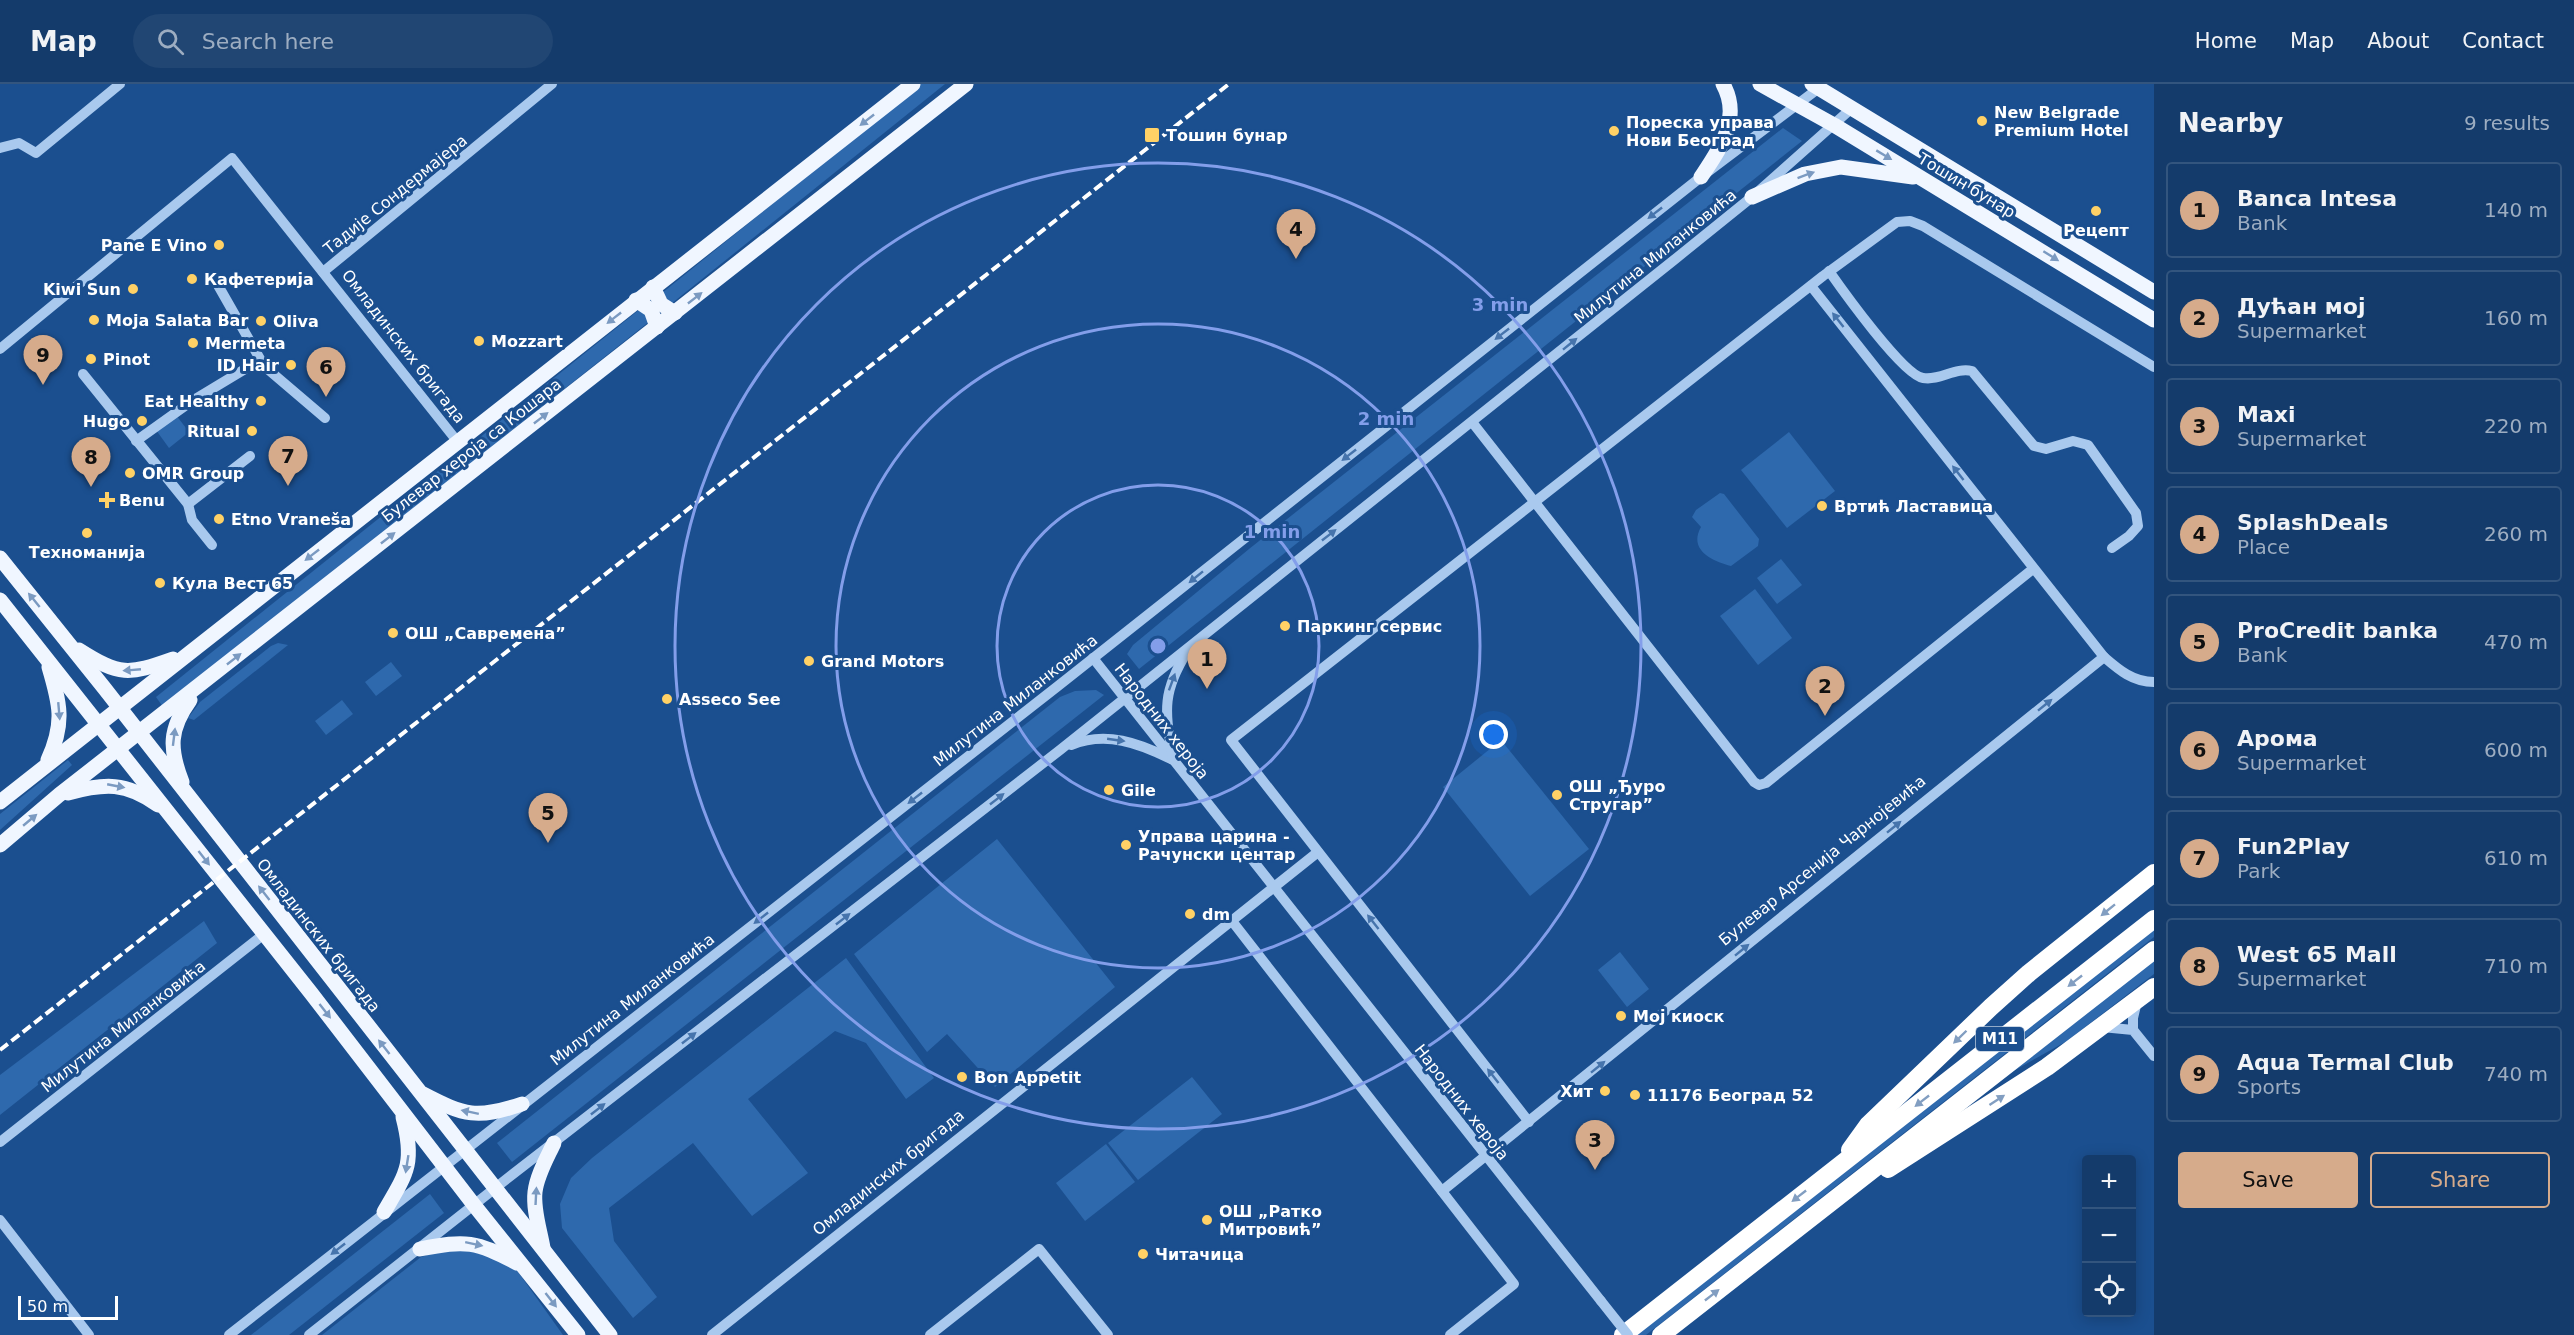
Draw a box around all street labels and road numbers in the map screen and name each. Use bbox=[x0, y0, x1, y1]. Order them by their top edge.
street label: Тадије Сондермајера bbox=[319, 131, 471, 259]
street label: Тошин бунар bbox=[1914, 148, 2019, 222]
street label: Милутина Миланковића bbox=[1570, 185, 1740, 328]
street label: Омладинских бригада bbox=[338, 266, 469, 427]
street label: Булевар хероја са Кошара bbox=[378, 374, 565, 526]
street label: Милутина Миланковића bbox=[929, 630, 1101, 770]
street label: Народних хероја bbox=[1110, 660, 1213, 783]
street label: Булевар Арсенија Чарнојевића bbox=[1715, 771, 1930, 950]
street label: Омладинских бригада bbox=[253, 855, 384, 1016]
street label: Милутина Миланковића bbox=[546, 929, 718, 1069]
street label: Милутина Миланковића bbox=[37, 956, 209, 1096]
road number: M11 bbox=[1976, 1027, 2024, 1051]
street label: Народних хероја bbox=[1410, 1041, 1513, 1164]
street label: Омладинских бригада bbox=[809, 1105, 968, 1239]

